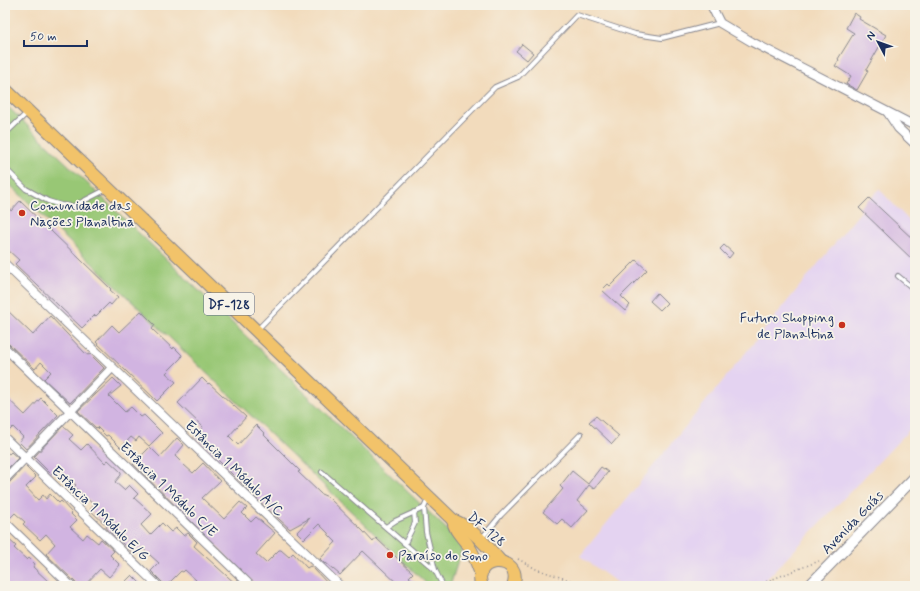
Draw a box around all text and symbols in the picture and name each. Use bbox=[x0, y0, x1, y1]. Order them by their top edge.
scale bar bbox=[24, 22, 87, 48]
north arrow bbox=[858, 22, 898, 62]
text: 50 m bbox=[30, 29, 57, 45]
text: N bbox=[864, 29, 879, 43]
place label: Comunidade das Nações Planaltina bbox=[30, 197, 134, 231]
marker: Comunidade das Nações Planaltina bbox=[17, 208, 27, 218]
road number: DF-128 bbox=[204, 293, 254, 315]
place label: Futuro Shopping de Planaltina bbox=[740, 309, 834, 343]
marker: Futuro Shopping de Planaltina bbox=[837, 320, 847, 330]
street label: Estância 1 Módulo A/C bbox=[181, 417, 288, 521]
street label: Estância 1 Módulo C/E bbox=[116, 438, 221, 541]
street label: Estância 1 Módulo E/G bbox=[48, 462, 153, 565]
street label: Avenida Goiás bbox=[818, 487, 888, 558]
street label: DF-128 bbox=[463, 508, 509, 551]
place label: Paraíso do Sono bbox=[398, 547, 488, 565]
marker: Paraíso do Sono bbox=[385, 550, 395, 560]

